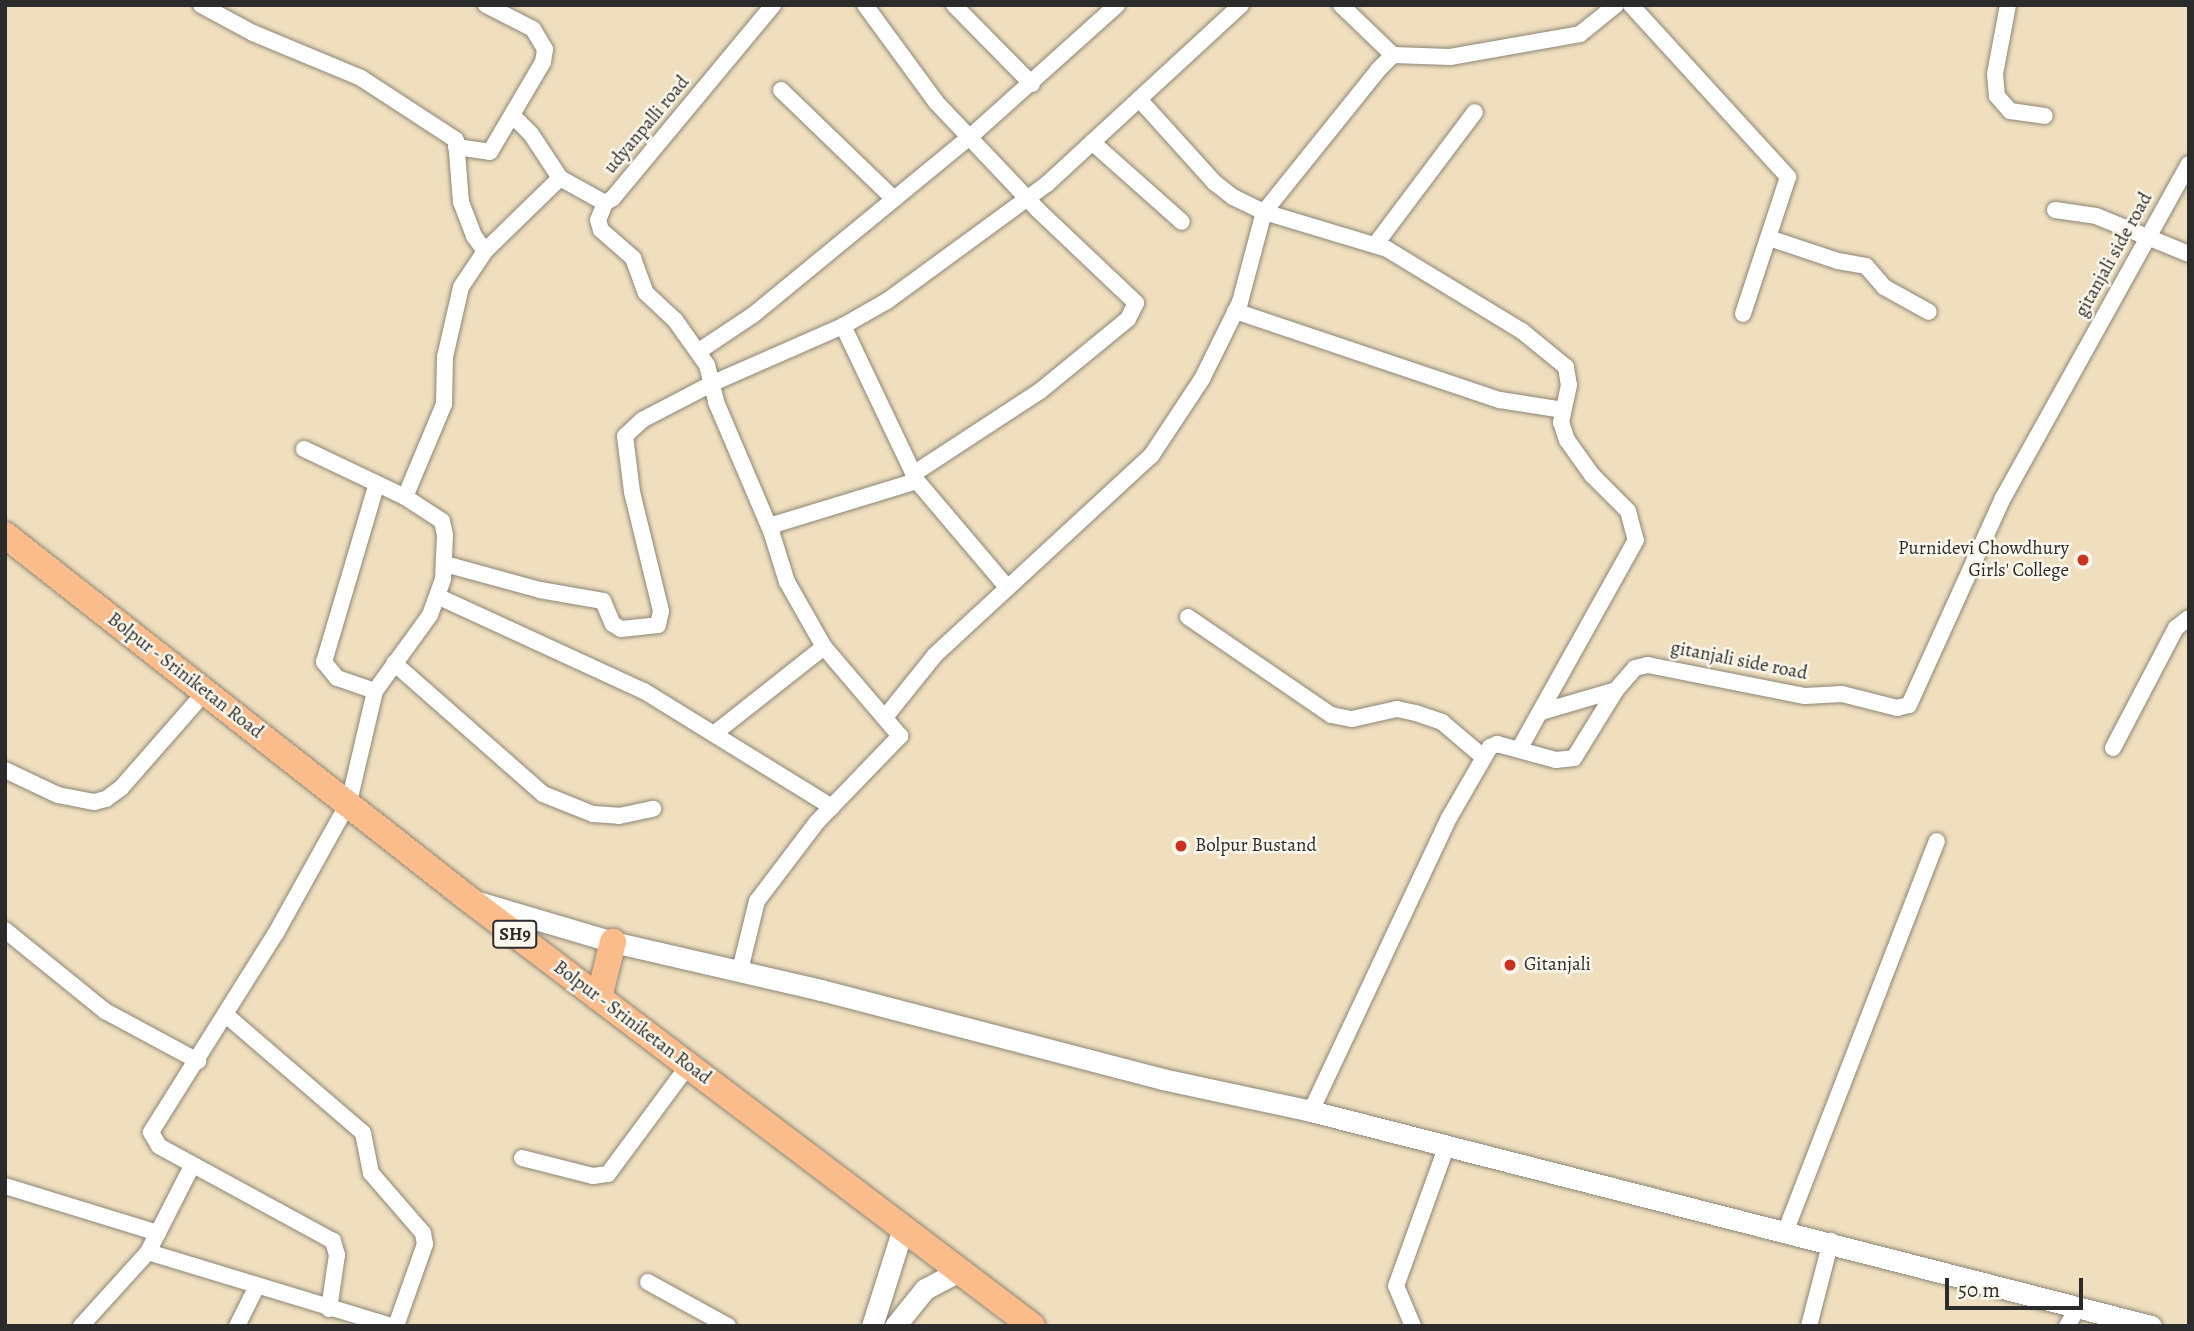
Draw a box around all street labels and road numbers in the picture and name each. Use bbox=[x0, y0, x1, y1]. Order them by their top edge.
street label: udyanpalli road bbox=[599, 71, 695, 179]
street label: gitanjali side road bbox=[2070, 189, 2158, 321]
street label: Bolpur - Sriniketan Road bbox=[102, 608, 268, 744]
street label: gitanjali side road bbox=[1669, 637, 1809, 685]
road number: SH9 bbox=[492, 919, 538, 948]
street label: Bolpur - Sriniketan Road bbox=[548, 956, 716, 1090]

